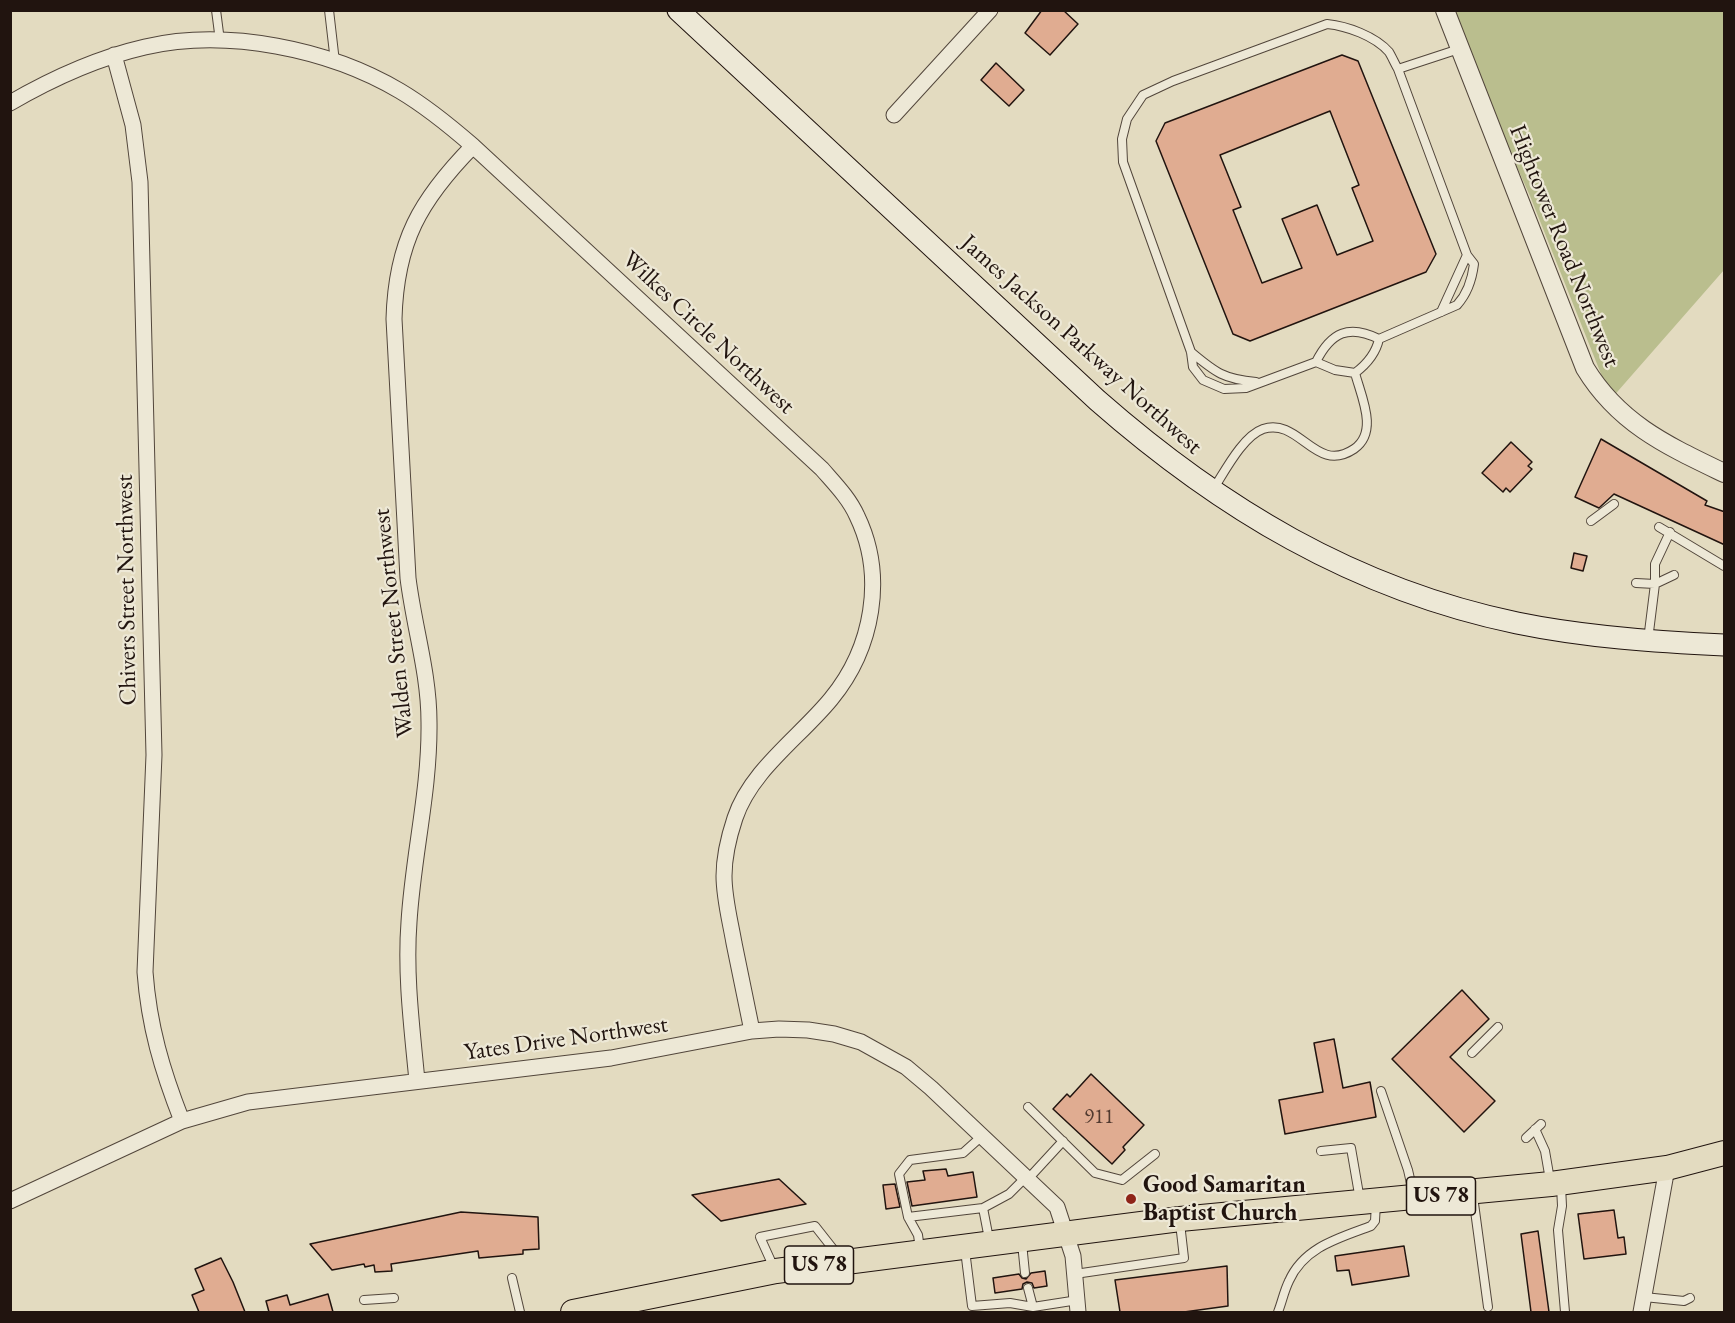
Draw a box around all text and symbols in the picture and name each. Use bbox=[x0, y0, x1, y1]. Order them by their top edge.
street label: Hightower Road Northwest bbox=[1502, 121, 1626, 371]
street label: James Jackson Parkway Northwest bbox=[955, 229, 1207, 461]
street label: Wilkes Circle Northwest bbox=[616, 246, 800, 420]
street label: Chivers Street Northwest bbox=[111, 474, 143, 706]
street label: Walden Street Northwest bbox=[368, 507, 420, 739]
street label: Yates Drive Northwest bbox=[462, 1010, 670, 1068]
house number: 911 bbox=[1084, 1104, 1114, 1130]
place label: Good Samaritan Baptist Church bbox=[1143, 1171, 1306, 1227]
road number: US 78 bbox=[1406, 1177, 1476, 1215]
marker: Good Samaritan Baptist Church bbox=[1124, 1192, 1138, 1206]
road number: US 78 bbox=[784, 1246, 854, 1284]

